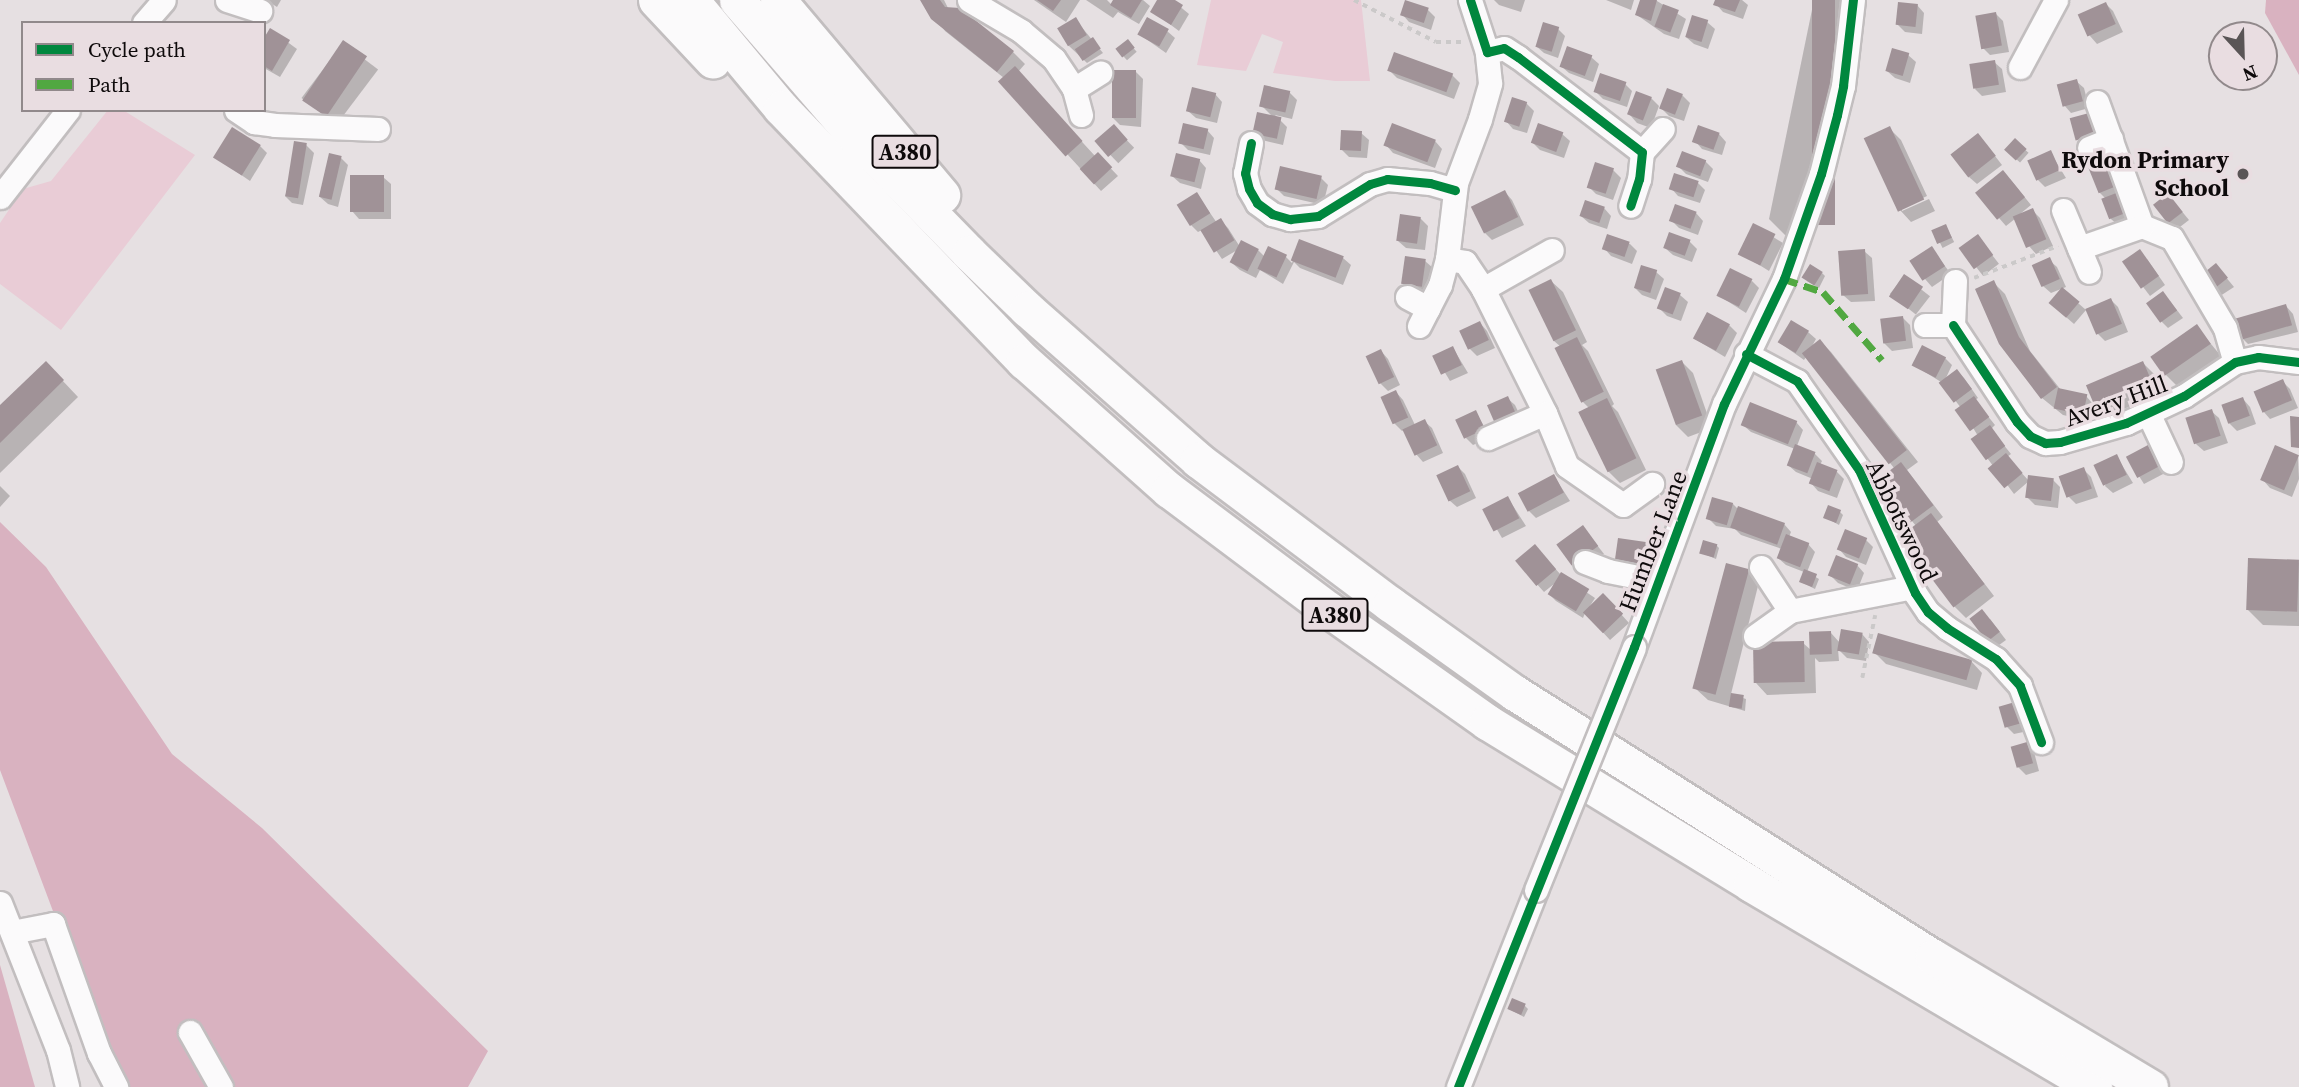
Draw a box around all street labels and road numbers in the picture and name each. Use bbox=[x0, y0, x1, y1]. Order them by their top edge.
road number: A380 bbox=[870, 132, 940, 172]
street label: Avery Hill bbox=[2061, 369, 2171, 433]
street label: Abbotswood bbox=[1860, 455, 1944, 587]
street label: Humber Lane bbox=[1613, 466, 1693, 616]
road number: A380 bbox=[1300, 596, 1370, 635]

